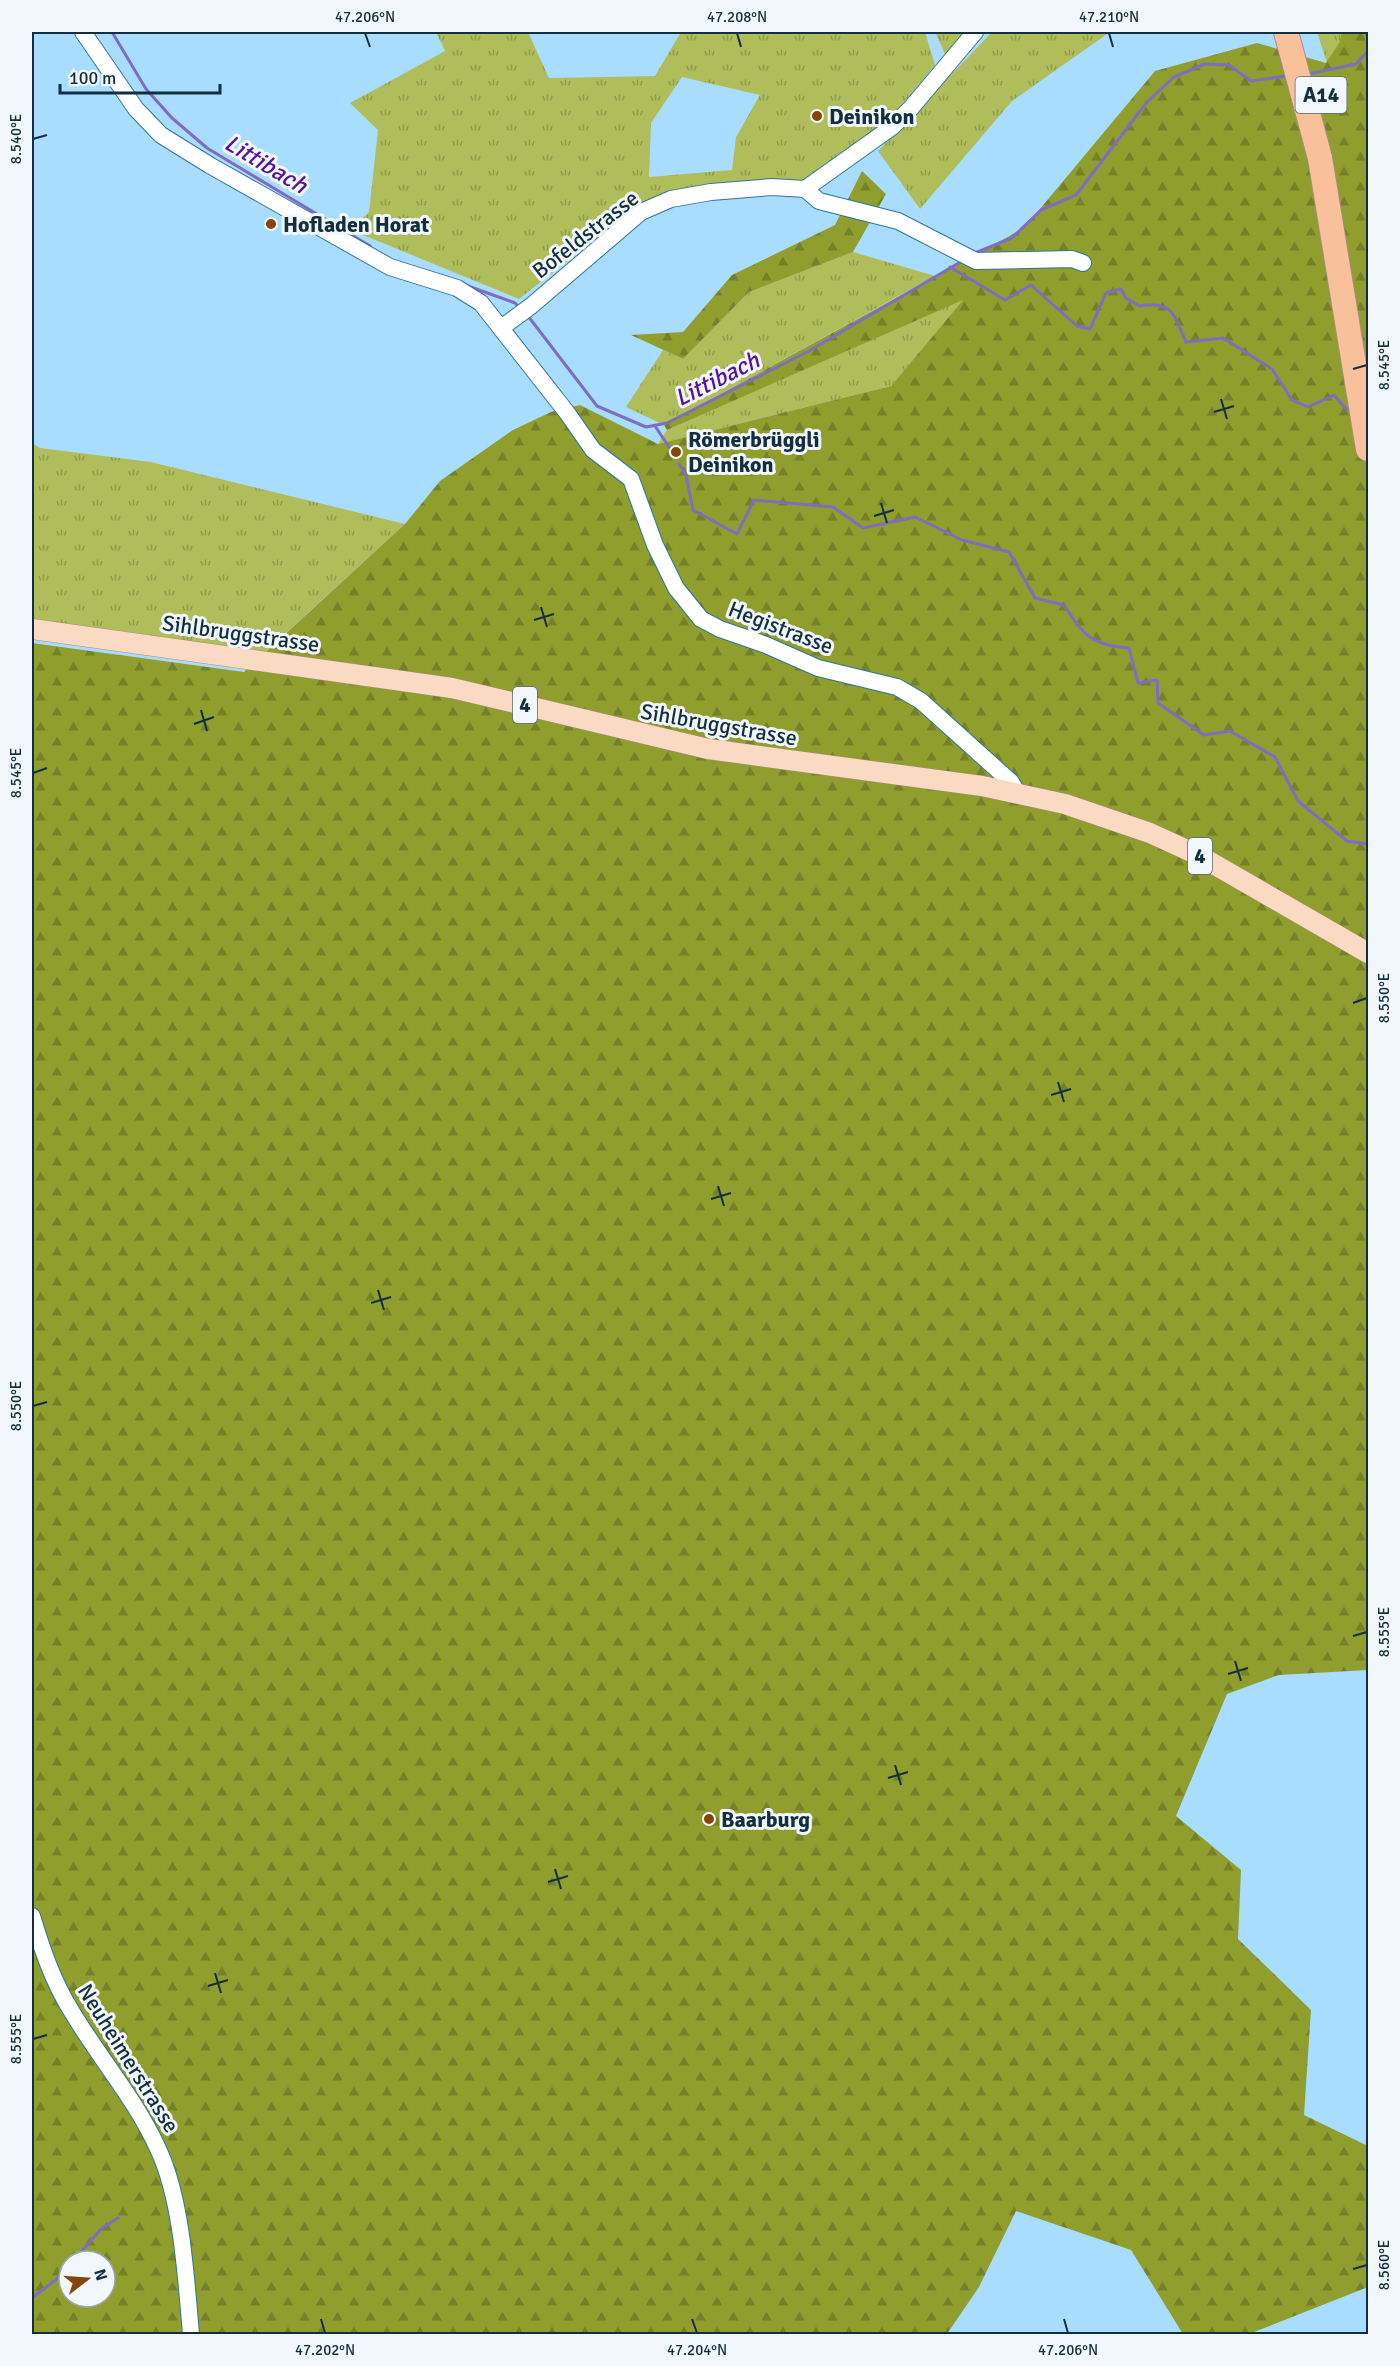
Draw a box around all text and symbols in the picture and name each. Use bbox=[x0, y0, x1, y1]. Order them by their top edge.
text: 47.206°N bbox=[335, 8, 395, 26]
text: 47.208°N bbox=[707, 8, 767, 26]
text: 47.210°N bbox=[1079, 8, 1139, 26]
scale bar bbox=[60, 57, 220, 95]
text: 100 m bbox=[69, 67, 116, 89]
road number: A14 bbox=[1296, 77, 1346, 113]
place label: Deinikon bbox=[829, 103, 914, 130]
marker: Deinikon bbox=[810, 109, 824, 123]
text: 8.540°E bbox=[7, 114, 25, 164]
water label: Littibach bbox=[219, 128, 314, 201]
street label: Bofeldstrasse bbox=[527, 185, 644, 284]
place label: Hofladen Horat bbox=[283, 211, 429, 238]
marker: Hofladen Horat bbox=[264, 217, 278, 231]
text: 8.545°E bbox=[1375, 340, 1393, 390]
water label: Littibach bbox=[670, 345, 765, 413]
place label: Römerbrüggli Deinikon bbox=[688, 426, 819, 478]
marker: Römerbrüggli Deinikon bbox=[669, 445, 683, 459]
street label: Hegistrasse bbox=[725, 595, 837, 660]
street label: Sihlbruggstrasse bbox=[161, 609, 321, 658]
road number: 4 bbox=[513, 687, 537, 723]
street label: Sihlbruggstrasse bbox=[639, 697, 799, 752]
text: 8.545°E bbox=[7, 748, 25, 798]
road number: 4 bbox=[1188, 838, 1212, 874]
text: 8.550°E bbox=[1375, 973, 1393, 1023]
text: 8.550°E bbox=[7, 1381, 25, 1431]
text: 8.555°E bbox=[1375, 1607, 1393, 1657]
place label: Baarburg bbox=[721, 1806, 810, 1833]
marker: Baarburg bbox=[702, 1812, 716, 1826]
street label: Neuheimerstrasse bbox=[72, 1979, 185, 2138]
text: 8.555°E bbox=[7, 2014, 25, 2064]
text: 8.560°E bbox=[1375, 2240, 1393, 2290]
north arrow bbox=[57, 2249, 117, 2309]
text: N bbox=[89, 2267, 112, 2283]
text: 47.202°N bbox=[295, 2341, 355, 2359]
text: 47.204°N bbox=[667, 2341, 727, 2359]
text: 47.206°N bbox=[1038, 2341, 1098, 2359]

